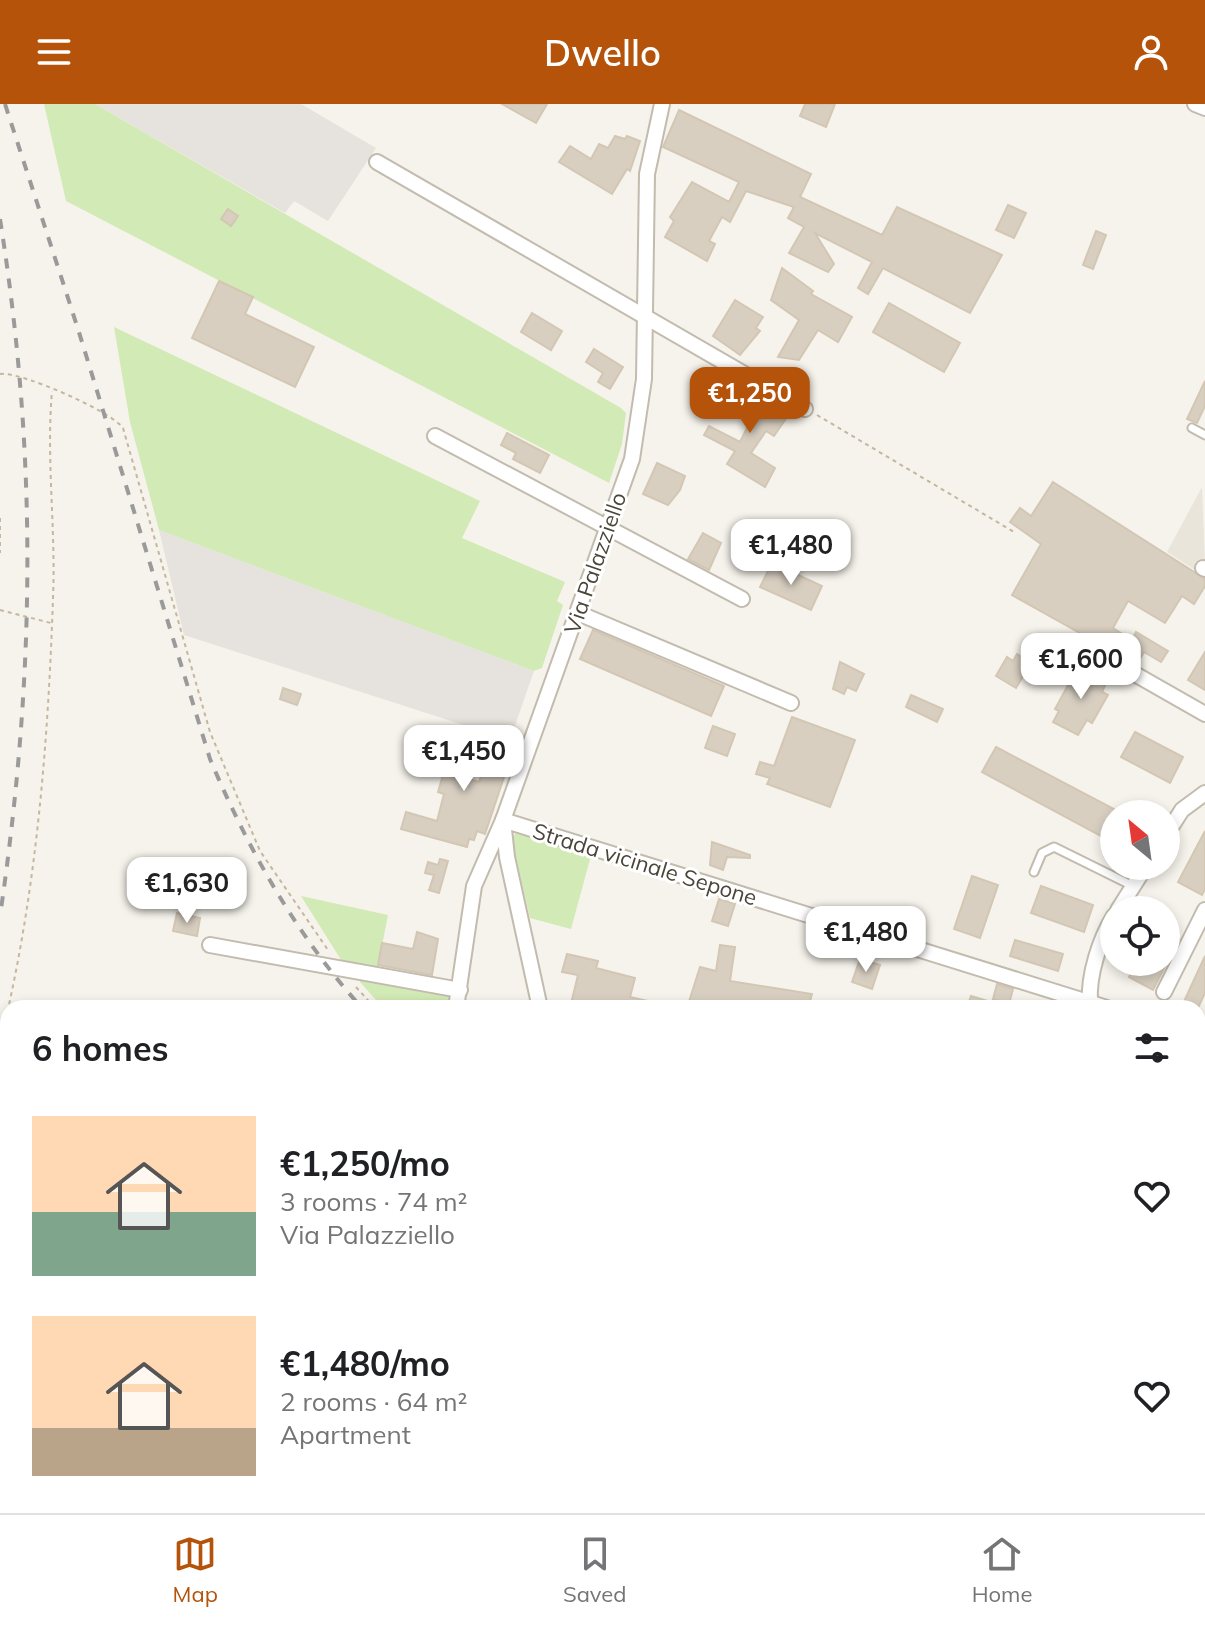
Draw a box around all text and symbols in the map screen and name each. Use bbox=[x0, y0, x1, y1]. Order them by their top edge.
icon: menu bbox=[32, 30, 76, 74]
text: Dwello bbox=[544, 30, 661, 75]
icon: person bbox=[1129, 30, 1173, 74]
pin: €1,250 bbox=[685, 367, 815, 435]
text: €1,250 bbox=[708, 376, 792, 409]
street label: Via Palazziello bbox=[558, 488, 632, 638]
pin: €1,480 bbox=[726, 519, 856, 587]
text: €1,480 bbox=[749, 528, 833, 561]
pin: €1,600 bbox=[1016, 633, 1146, 701]
text: €1,600 bbox=[1039, 642, 1123, 675]
pin: €1,450 bbox=[399, 725, 529, 793]
text: €1,450 bbox=[422, 734, 506, 767]
north arrow bbox=[1100, 800, 1180, 880]
map controls bbox=[1100, 800, 1180, 976]
street label: Strada vicinale Sepone bbox=[530, 817, 760, 911]
pin: €1,630 bbox=[122, 857, 252, 925]
text: €1,630 bbox=[145, 866, 229, 899]
button: locate bbox=[1100, 896, 1180, 976]
pin: €1,480 bbox=[801, 906, 931, 974]
text: €1,480 bbox=[824, 915, 908, 948]
icon: filters bbox=[1130, 1026, 1174, 1070]
text: 6 homes bbox=[32, 1027, 169, 1070]
text: €1,250/mo bbox=[280, 1142, 450, 1185]
icon: home bbox=[96, 1148, 192, 1244]
icon: heart bbox=[1130, 1174, 1174, 1218]
text: 3 rooms · 74 m² bbox=[280, 1185, 467, 1218]
text: Via Palazziello bbox=[280, 1218, 455, 1251]
text: €1,480/mo bbox=[280, 1342, 450, 1385]
icon: home bbox=[96, 1348, 192, 1444]
icon: heart bbox=[1130, 1374, 1174, 1418]
text: 2 rooms · 64 m² bbox=[280, 1385, 467, 1418]
text: Apartment bbox=[280, 1418, 411, 1451]
tab: Map bbox=[173, 1532, 218, 1608]
tab: Saved bbox=[563, 1532, 627, 1608]
tab: Home bbox=[972, 1532, 1032, 1608]

